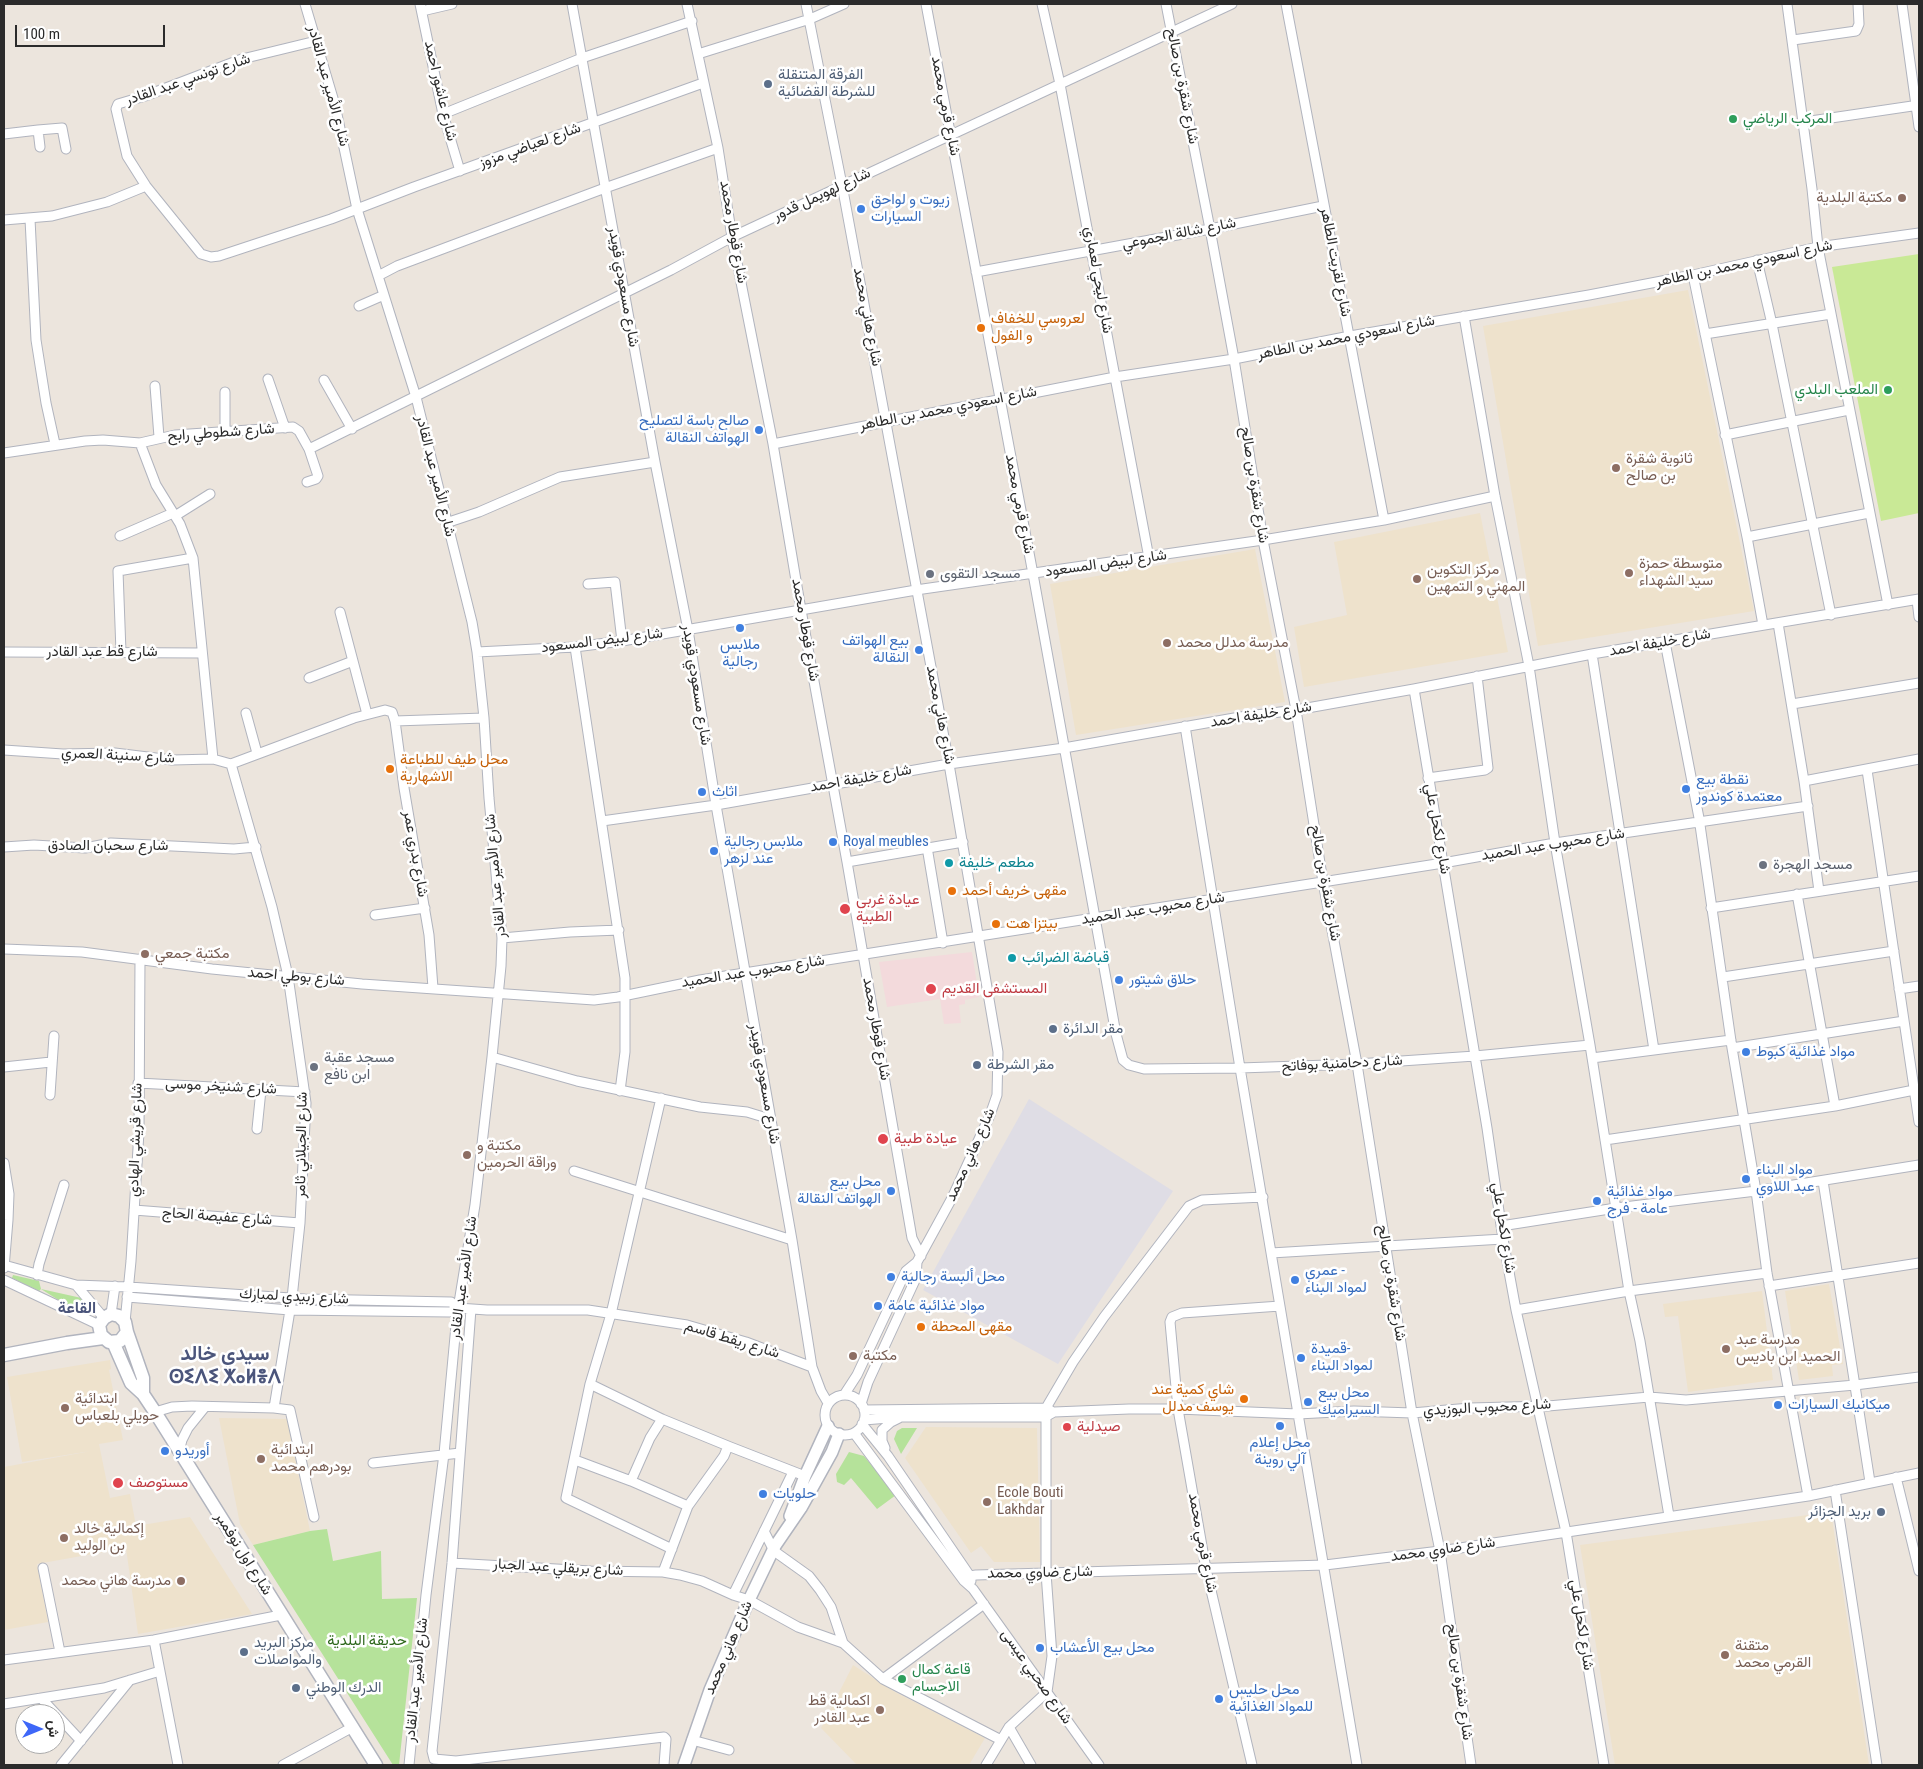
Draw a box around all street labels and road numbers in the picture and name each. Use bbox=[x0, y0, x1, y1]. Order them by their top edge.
street label: شارع الأمير عبد القادر bbox=[303, 23, 353, 149]
street label: شارع شقرة بن صالح bbox=[1162, 26, 1202, 146]
street label: شارع عاشور احمد bbox=[420, 39, 460, 143]
street label: شارع تونسي عبد القادر bbox=[123, 50, 253, 110]
street label: شارع قرمي محمد bbox=[926, 55, 964, 157]
street label: شارع لعياضي مزوز bbox=[477, 119, 583, 173]
street label: شارع لهويمل قدور bbox=[770, 165, 874, 225]
street label: شارع قوطار محمد bbox=[715, 179, 751, 285]
street label: شارع لقريت الطاهر bbox=[1316, 206, 1354, 318]
street label: شارع شالة الجموعي bbox=[1120, 214, 1238, 254]
street label: شارع مسعودي قويدر bbox=[604, 225, 642, 349]
street label: شارع ليحي لعماري bbox=[1080, 225, 1116, 335]
street label: شارع اسعودي محمد بن الطاهر bbox=[1654, 236, 1834, 292]
street label: شارع هاني محمد bbox=[849, 266, 885, 368]
street label: شارع اسعودي محمد بن الطاهر bbox=[1256, 312, 1436, 364]
street label: شارع اسعودي محمد بن الطاهر bbox=[858, 383, 1038, 435]
street label: شارع الأمير عبد القادر bbox=[411, 413, 459, 539]
street label: شارع شطوطي رابح bbox=[167, 420, 275, 446]
street label: شارع شقرة بن صالح bbox=[1236, 425, 1272, 545]
street label: شارع قرمي محمد bbox=[1000, 453, 1038, 555]
street label: شارع لبيض المسعود bbox=[1044, 547, 1168, 581]
street label: شارع قوطار محمد bbox=[787, 577, 823, 683]
street label: شارع مسعودي قويدر bbox=[678, 623, 714, 747]
street label: شارع لبيض المسعود bbox=[540, 625, 664, 657]
street label: شارع خليفة احمد bbox=[1608, 625, 1712, 661]
street label: شارع قط عبد القادر bbox=[46, 643, 158, 661]
street label: شارع هاني محمد bbox=[922, 664, 958, 766]
street label: شارع خليفة احمد bbox=[1209, 698, 1313, 732]
street label: شارع سنينة العمري bbox=[61, 744, 175, 768]
street label: شارع خليفة احمد bbox=[809, 761, 913, 797]
street label: شارع لكحل علي bbox=[1420, 782, 1454, 876]
street label: شارع بدري عمر bbox=[399, 809, 431, 899]
street label: شارع الأمير عبد القادر bbox=[482, 813, 510, 939]
street label: شارع شقرة بن صالح bbox=[1306, 823, 1344, 943]
street label: شارع محبوب عبد الحميد bbox=[1480, 825, 1626, 865]
street label: شارع سحبان الصادق bbox=[48, 837, 168, 855]
street label: شارع محبوب عبد الحميد bbox=[1080, 889, 1226, 929]
street label: شارع محبوب عبد الحميد bbox=[680, 952, 826, 992]
street label: شارع بوطي احمد bbox=[247, 964, 345, 990]
street label: شارع قوطار محمد bbox=[858, 976, 894, 1082]
street label: شارع مسعودي قويدر bbox=[745, 1022, 783, 1146]
street label: شارع دحامنية بوفاتح bbox=[1281, 1052, 1403, 1076]
street label: شارع شنيخر موسى bbox=[165, 1075, 277, 1099]
street label: شارع قريشي الهادي bbox=[125, 1083, 147, 1197]
street label: شارع الجيلاني ثامر bbox=[292, 1092, 312, 1198]
street label: شارع هاني محمد bbox=[942, 1106, 1000, 1204]
street label: شارع لكحل علي bbox=[1487, 1181, 1519, 1275]
street label: شارع عفيصة الحاج bbox=[161, 1204, 273, 1230]
street label: شارع الأمير عبد القادر bbox=[446, 1215, 482, 1341]
street label: شارع شقرة بن صالح bbox=[1373, 1223, 1409, 1343]
street label: شارع زبيدي لمبارك bbox=[239, 1285, 349, 1309]
street label: شارع ريقط قاسم bbox=[683, 1317, 781, 1363]
street label: شارع محبوب البوزيدي bbox=[1422, 1396, 1552, 1420]
street label: شارع قرمي محمد bbox=[1183, 1492, 1221, 1594]
street label: شارع اول نوفمبر bbox=[210, 1509, 276, 1599]
street label: شارع ضاوي محمد bbox=[1389, 1534, 1497, 1566]
street label: شارع بريقلي عبد الجبار bbox=[492, 1556, 624, 1580]
street label: شارع ضاوي محمد bbox=[987, 1563, 1093, 1583]
street label: شارع لكحل علي bbox=[1565, 1578, 1597, 1672]
street label: شارع هاني محمد bbox=[701, 1598, 757, 1698]
street label: شارع الأمير عبد القادر bbox=[402, 1617, 432, 1743]
street label: شارع شقرة بن صالح bbox=[1442, 1622, 1476, 1742]
street label: شارع صحبي عيسى bbox=[997, 1626, 1075, 1728]

